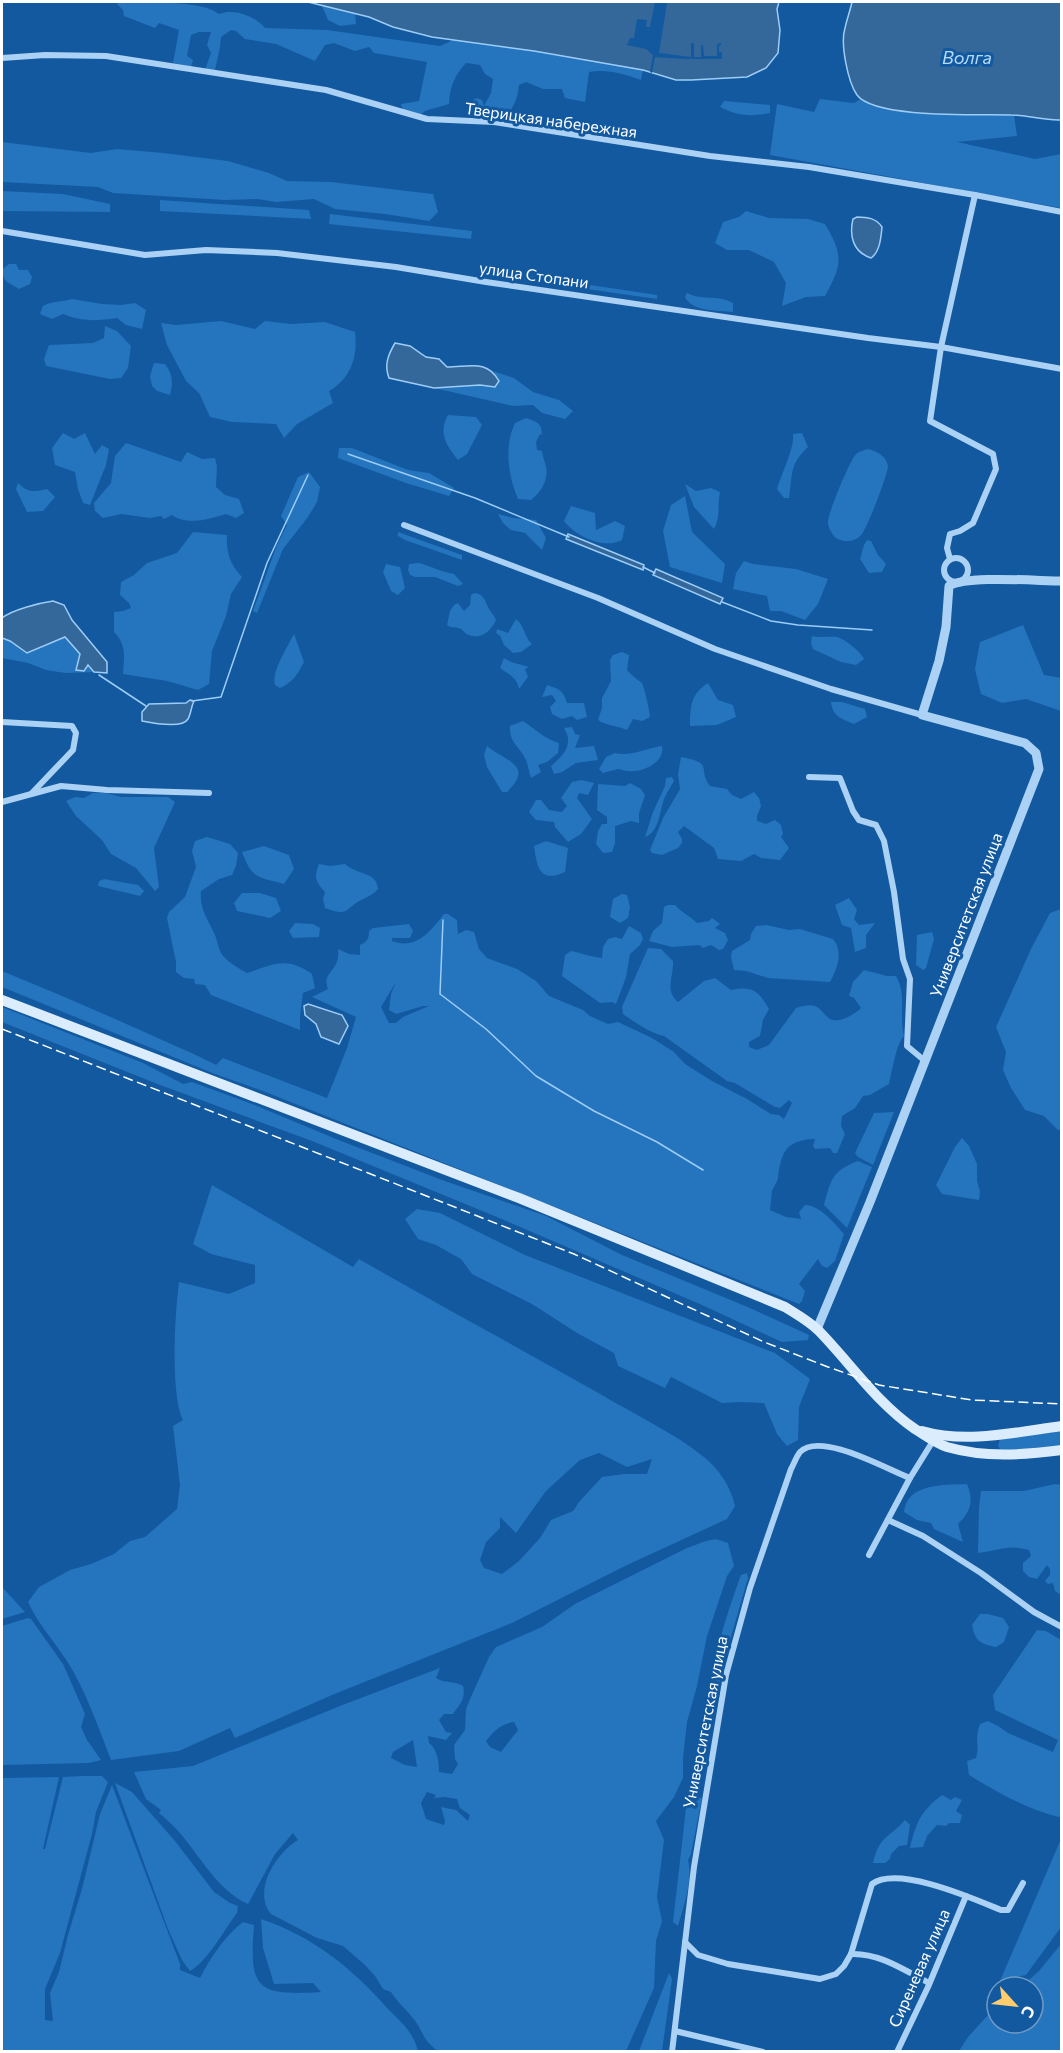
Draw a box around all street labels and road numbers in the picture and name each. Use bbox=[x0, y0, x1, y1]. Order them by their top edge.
street label: Тверицкая набережная bbox=[464, 98, 638, 141]
street label: улица Стопани bbox=[478, 257, 590, 292]
street label: Университетская улица bbox=[925, 830, 1006, 1000]
street label: Университетская улица bbox=[679, 1634, 731, 1809]
street label: Сиреневая улица bbox=[884, 1906, 953, 2030]

